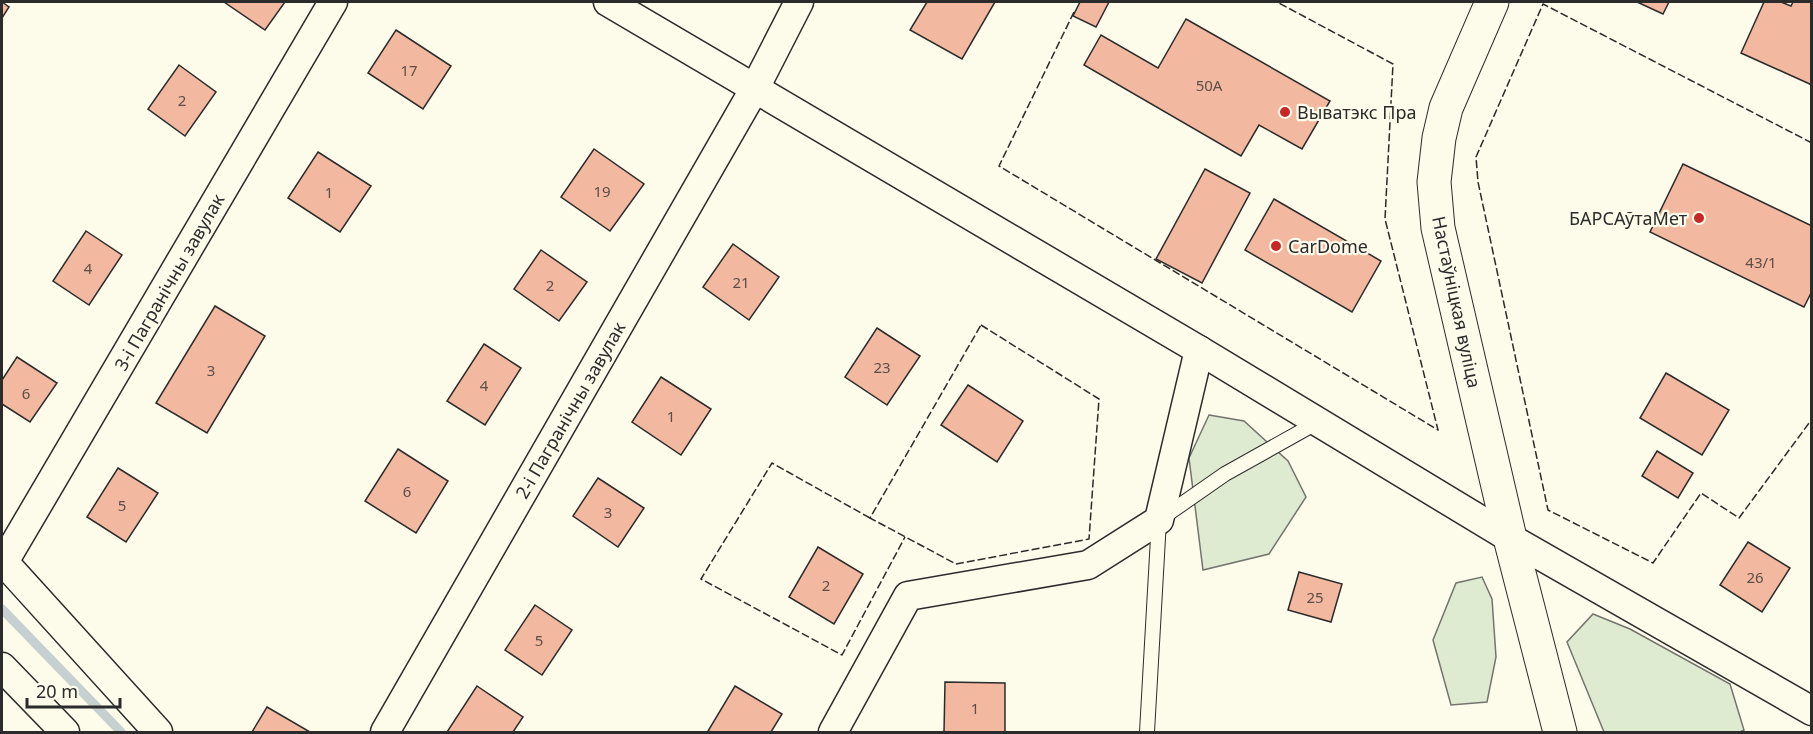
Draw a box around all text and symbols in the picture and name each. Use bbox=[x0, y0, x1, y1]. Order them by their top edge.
house number: 17 bbox=[400, 60, 418, 80]
house number: 50А bbox=[1196, 75, 1223, 95]
house number: 2 bbox=[178, 90, 186, 110]
place label: Выватэкс Пра bbox=[1297, 100, 1417, 124]
marker: Выватэкс Пра bbox=[1278, 105, 1292, 119]
house number: 19 bbox=[593, 181, 611, 201]
house number: 1 bbox=[325, 182, 333, 202]
street label: 3-і Пагранічны завулак bbox=[110, 190, 228, 374]
place label: БАРСАўтаМет bbox=[1569, 206, 1688, 230]
marker: БАРСАўтаМет bbox=[1692, 211, 1706, 225]
street label: Настаўніцкая вуліца bbox=[1427, 214, 1487, 390]
place label: CarDome bbox=[1288, 234, 1368, 258]
marker: CarDome bbox=[1269, 239, 1283, 253]
house number: 43/1 bbox=[1745, 252, 1777, 272]
house number: 4 bbox=[84, 258, 93, 278]
house number: 21 bbox=[732, 272, 750, 292]
house number: 2 bbox=[546, 275, 554, 295]
street label: 2-і Пагранічны завулак bbox=[510, 317, 631, 503]
house number: 23 bbox=[873, 357, 891, 377]
house number: 3 bbox=[207, 361, 215, 379]
house number: 4 bbox=[480, 375, 489, 395]
house number: 6 bbox=[22, 383, 30, 403]
house number: 1 bbox=[667, 406, 675, 426]
house number: 6 bbox=[403, 481, 411, 501]
house number: 5 bbox=[118, 495, 126, 515]
house number: 3 bbox=[604, 502, 612, 522]
house number: 26 bbox=[1746, 567, 1764, 587]
house number: 2 bbox=[822, 575, 830, 595]
house number: 25 bbox=[1306, 587, 1324, 607]
house number: 5 bbox=[535, 630, 543, 650]
scale bar bbox=[27, 671, 120, 709]
text: 20 m bbox=[36, 679, 78, 703]
house number: 1 bbox=[971, 698, 979, 718]

